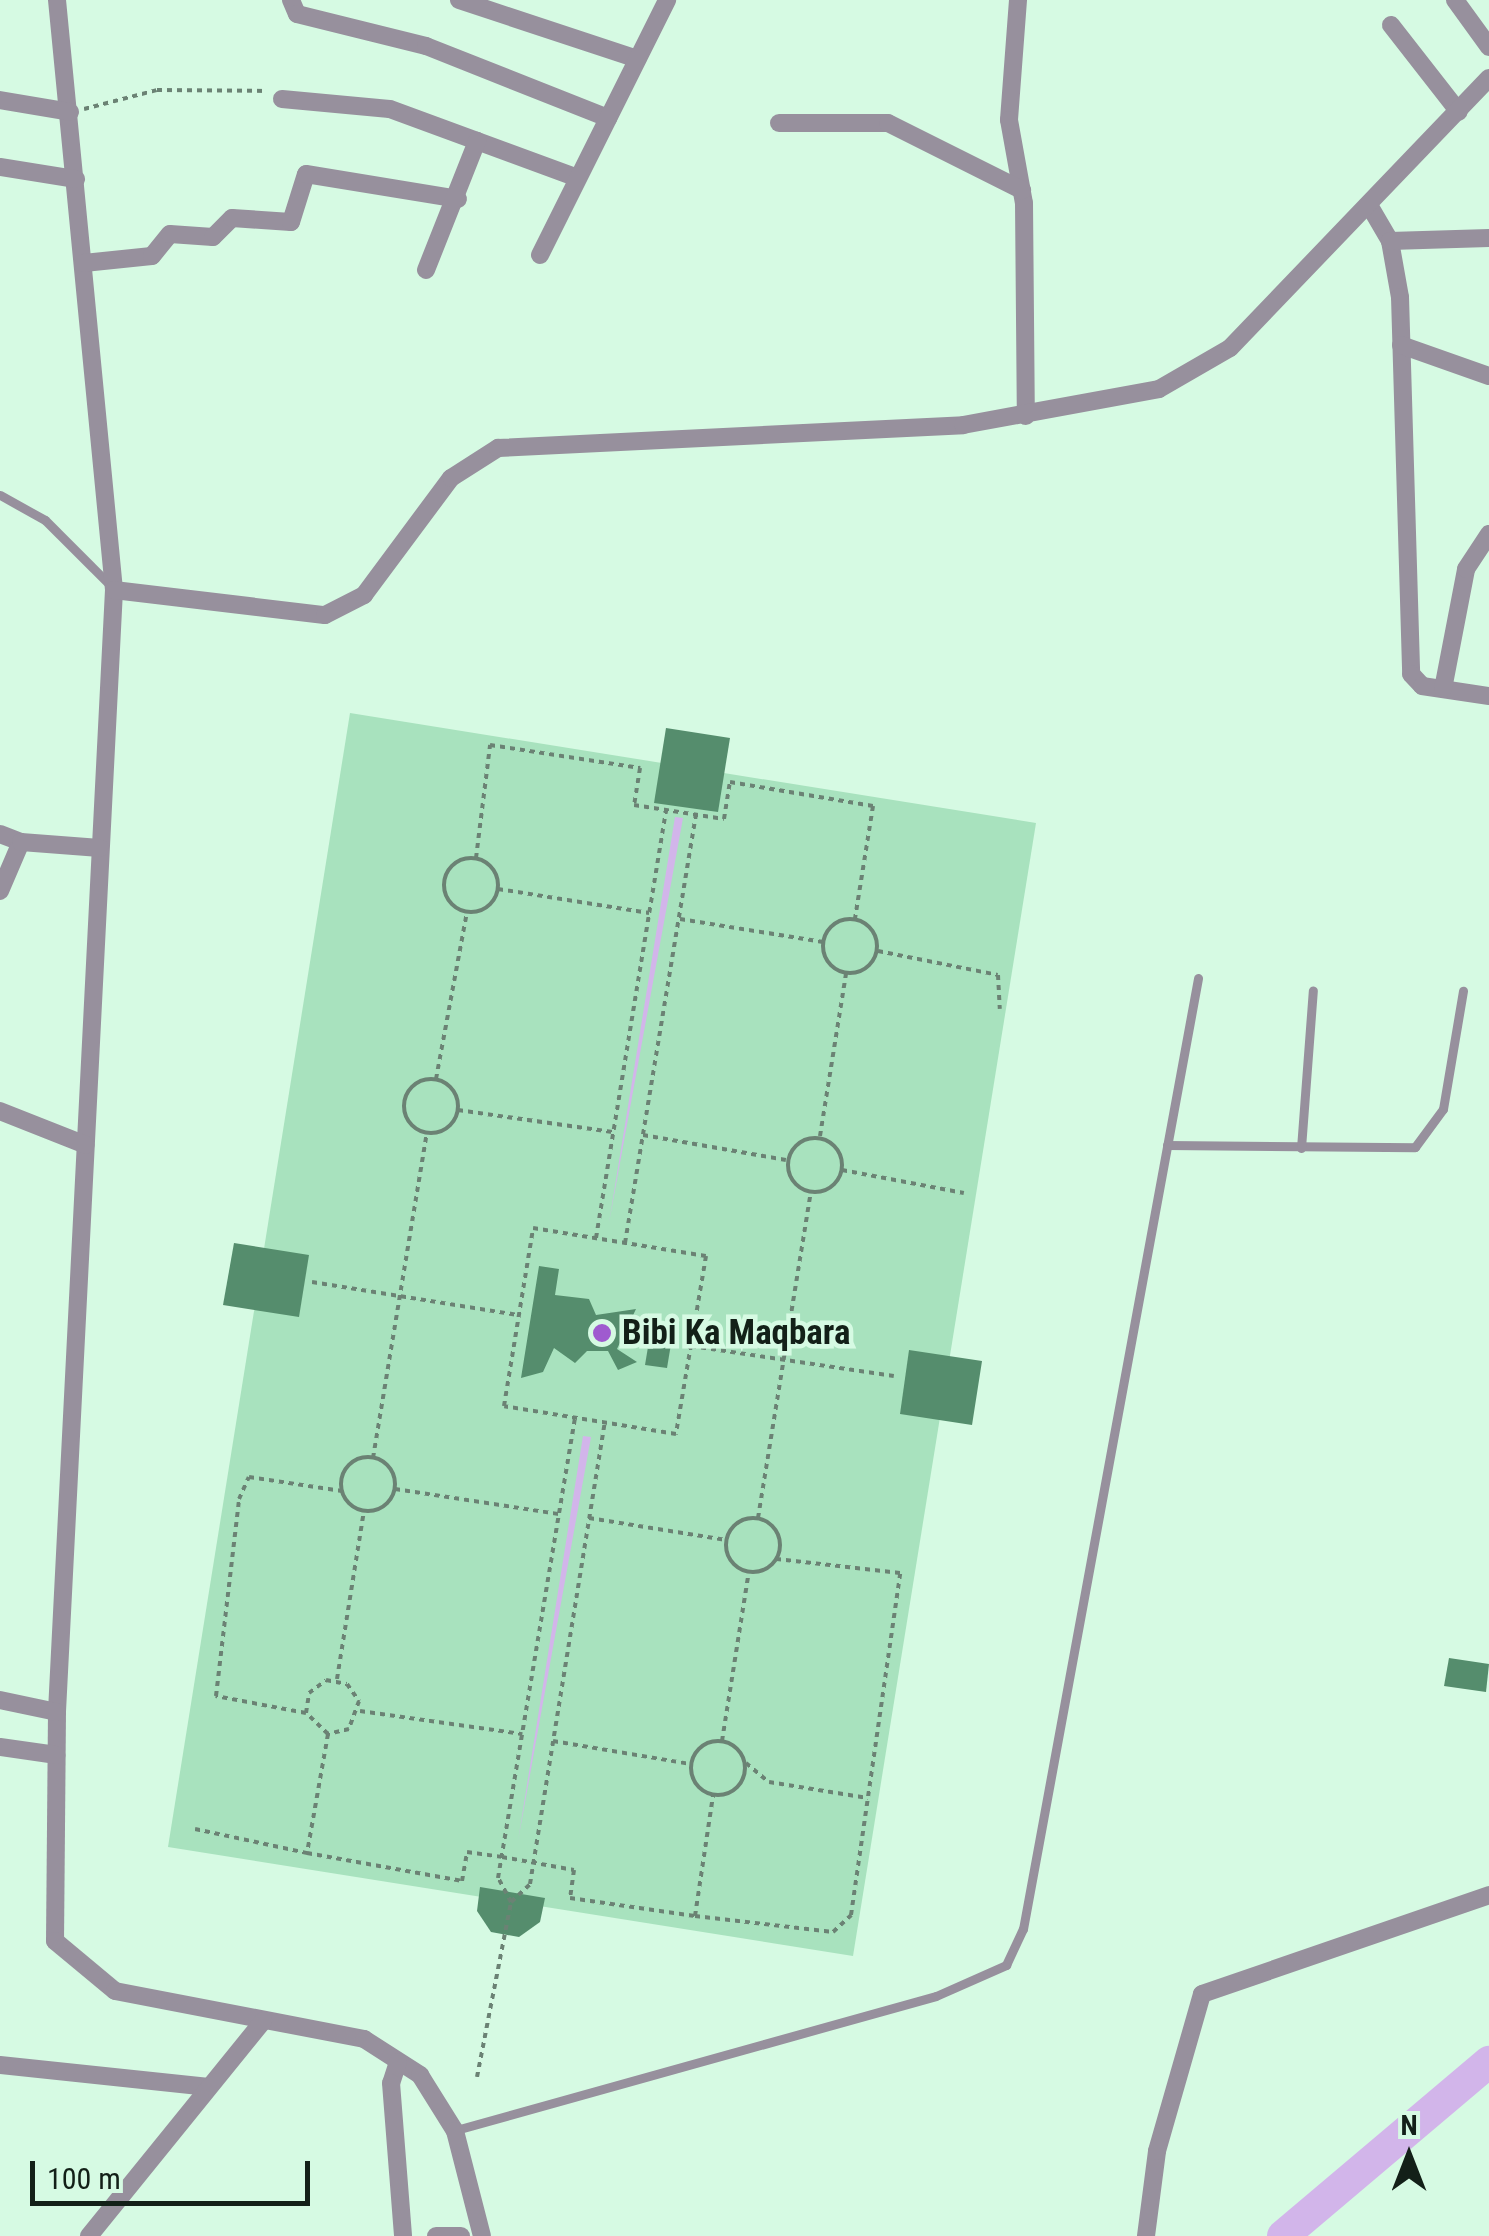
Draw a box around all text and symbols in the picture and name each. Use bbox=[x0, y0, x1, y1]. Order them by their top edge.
place label: Bibi Ka Maqbara bbox=[622, 1312, 850, 1354]
marker: Bibi Ka Maqbara bbox=[591, 1322, 613, 1344]
north arrow bbox=[1359, 2106, 1459, 2206]
text: N bbox=[1400, 2109, 1418, 2142]
scale bar bbox=[35, 2141, 315, 2203]
text: 100 m bbox=[47, 2161, 121, 2196]

